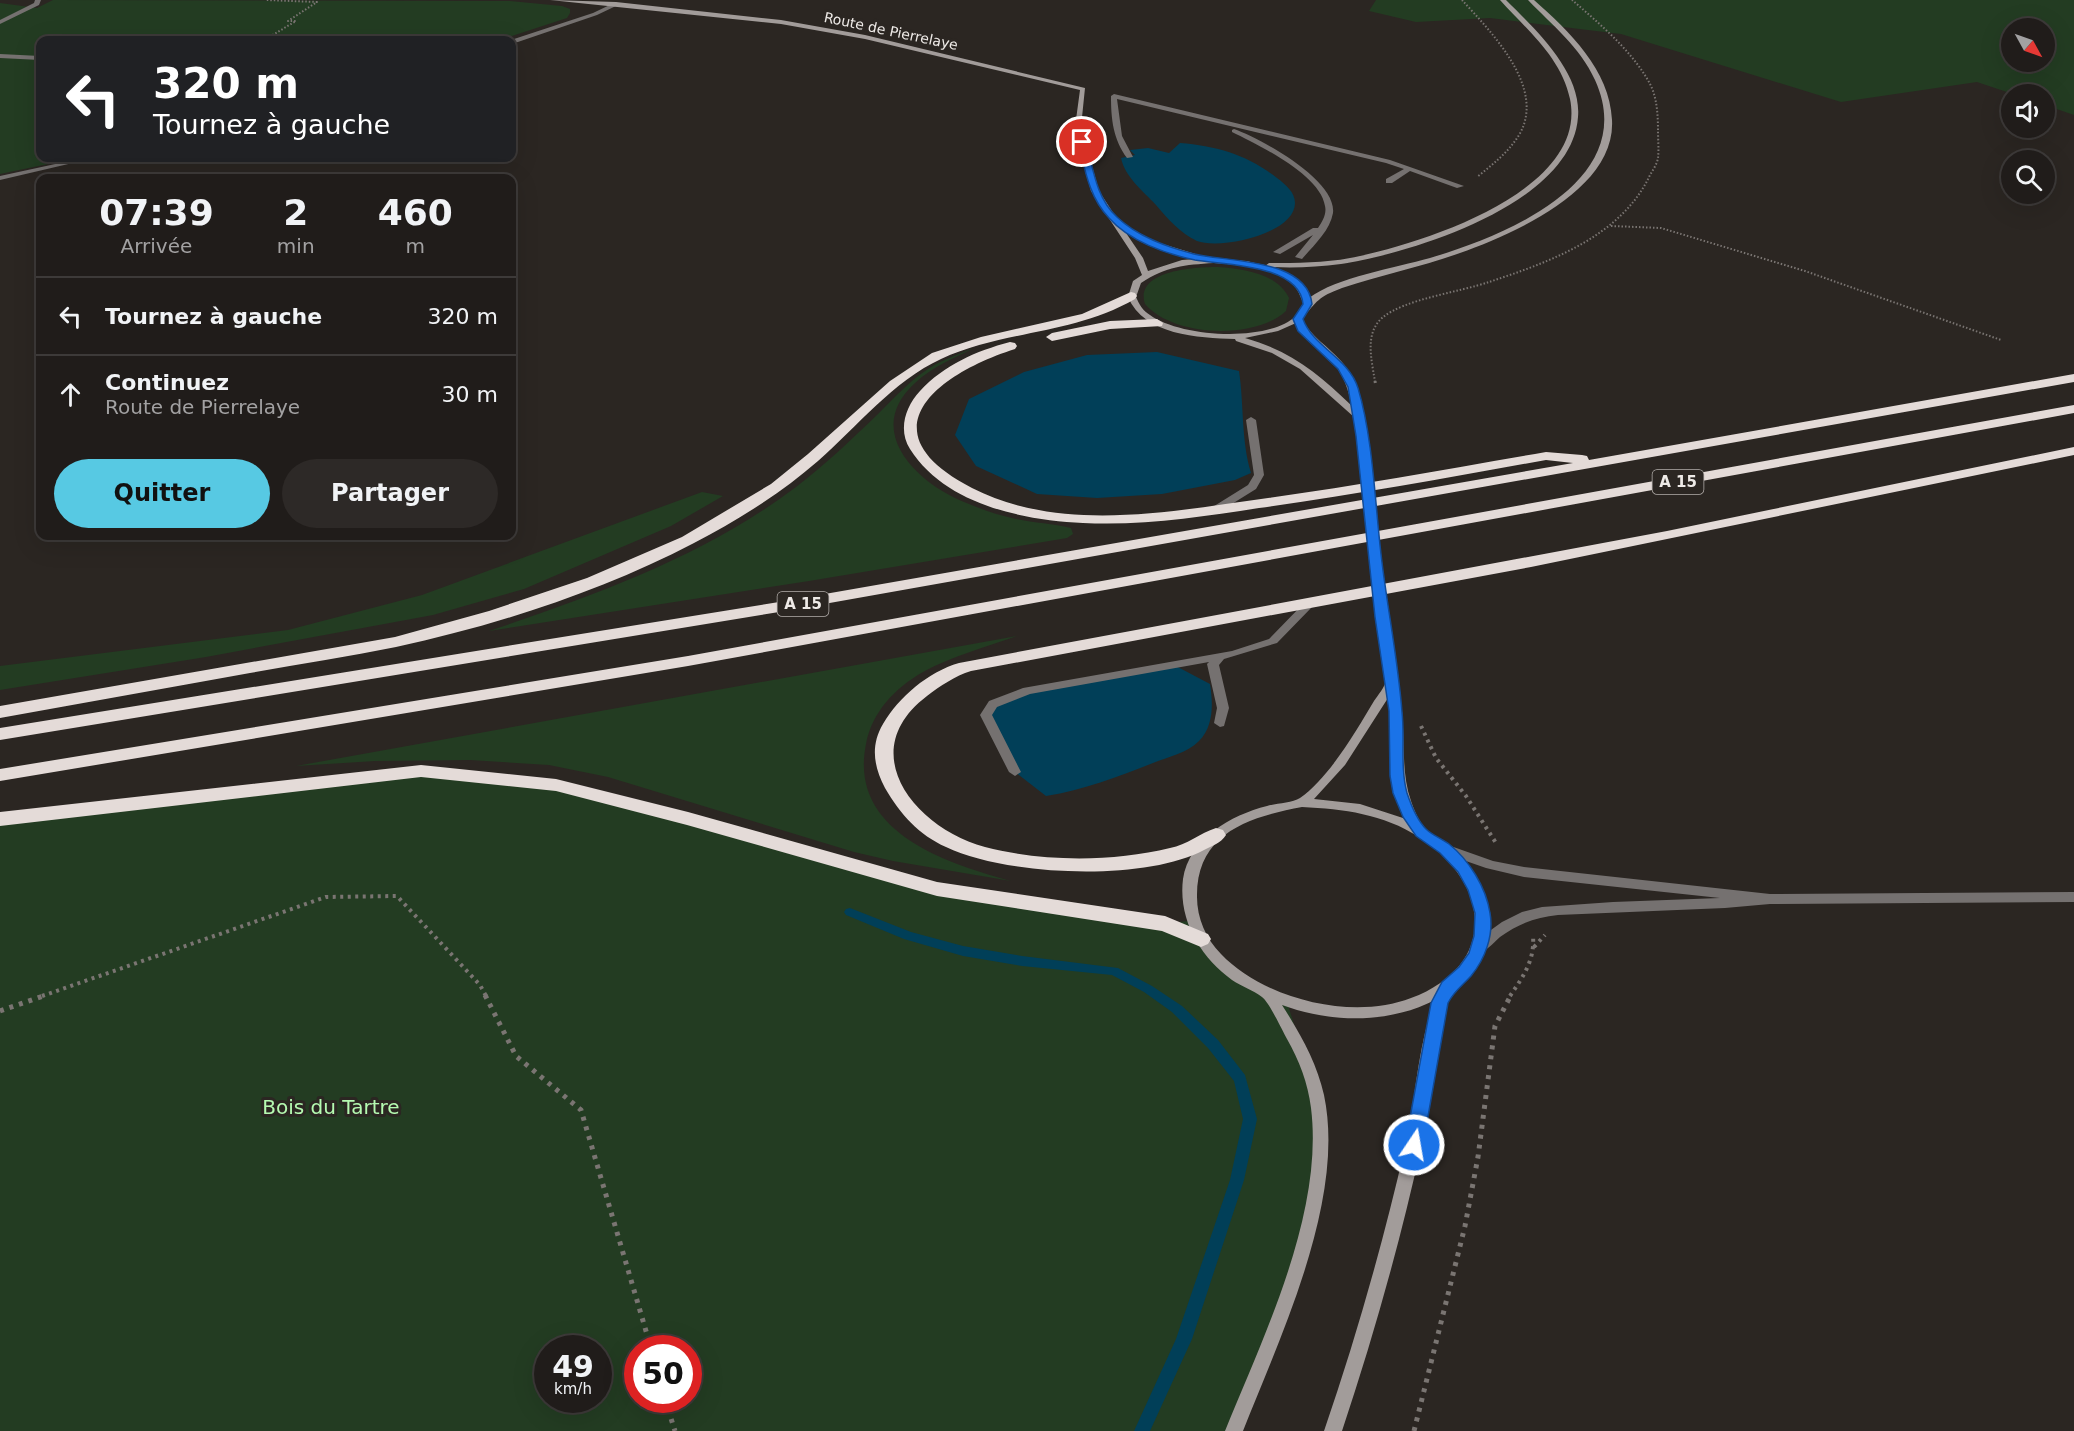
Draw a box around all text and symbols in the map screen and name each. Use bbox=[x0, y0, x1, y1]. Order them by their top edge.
street label: Route de Pierrelaye bbox=[823, 9, 959, 53]
north arrow bbox=[2001, 18, 2055, 72]
map controls bbox=[2001, 18, 2055, 204]
text: 320 m bbox=[153, 59, 299, 108]
icon: left bbox=[54, 60, 132, 138]
button: sound bbox=[2001, 84, 2055, 138]
text: Tournez à gauche bbox=[153, 109, 390, 140]
pin bbox=[1056, 116, 1107, 167]
icon: arrive bbox=[1065, 125, 1098, 158]
button: search bbox=[2001, 150, 2055, 204]
text: 07:39 bbox=[99, 192, 214, 233]
text: 2 bbox=[283, 192, 308, 233]
text: 460 bbox=[378, 192, 453, 233]
text: Arrivée bbox=[121, 234, 192, 258]
text: min bbox=[277, 234, 315, 258]
text: m bbox=[406, 234, 425, 258]
icon: left bbox=[54, 300, 87, 333]
text: Tournez à gauche bbox=[105, 304, 322, 329]
text: 320 m bbox=[428, 304, 498, 329]
text: Continuez bbox=[105, 370, 229, 395]
icon: ahead bbox=[54, 378, 87, 411]
text: 30 m bbox=[442, 382, 498, 407]
text: Route de Pierrelaye bbox=[105, 395, 300, 419]
button: Quitter bbox=[54, 459, 270, 528]
button: Partager bbox=[282, 459, 498, 528]
road number: A 15 bbox=[1652, 470, 1704, 494]
road number: A 15 bbox=[778, 592, 828, 616]
park label: Bois du Tartre bbox=[262, 1095, 400, 1119]
position arrow bbox=[1382, 1113, 1446, 1177]
speed limit sign: 50 bbox=[624, 1335, 702, 1413]
text: 49 bbox=[552, 1349, 594, 1384]
text: km/h bbox=[554, 1380, 592, 1398]

